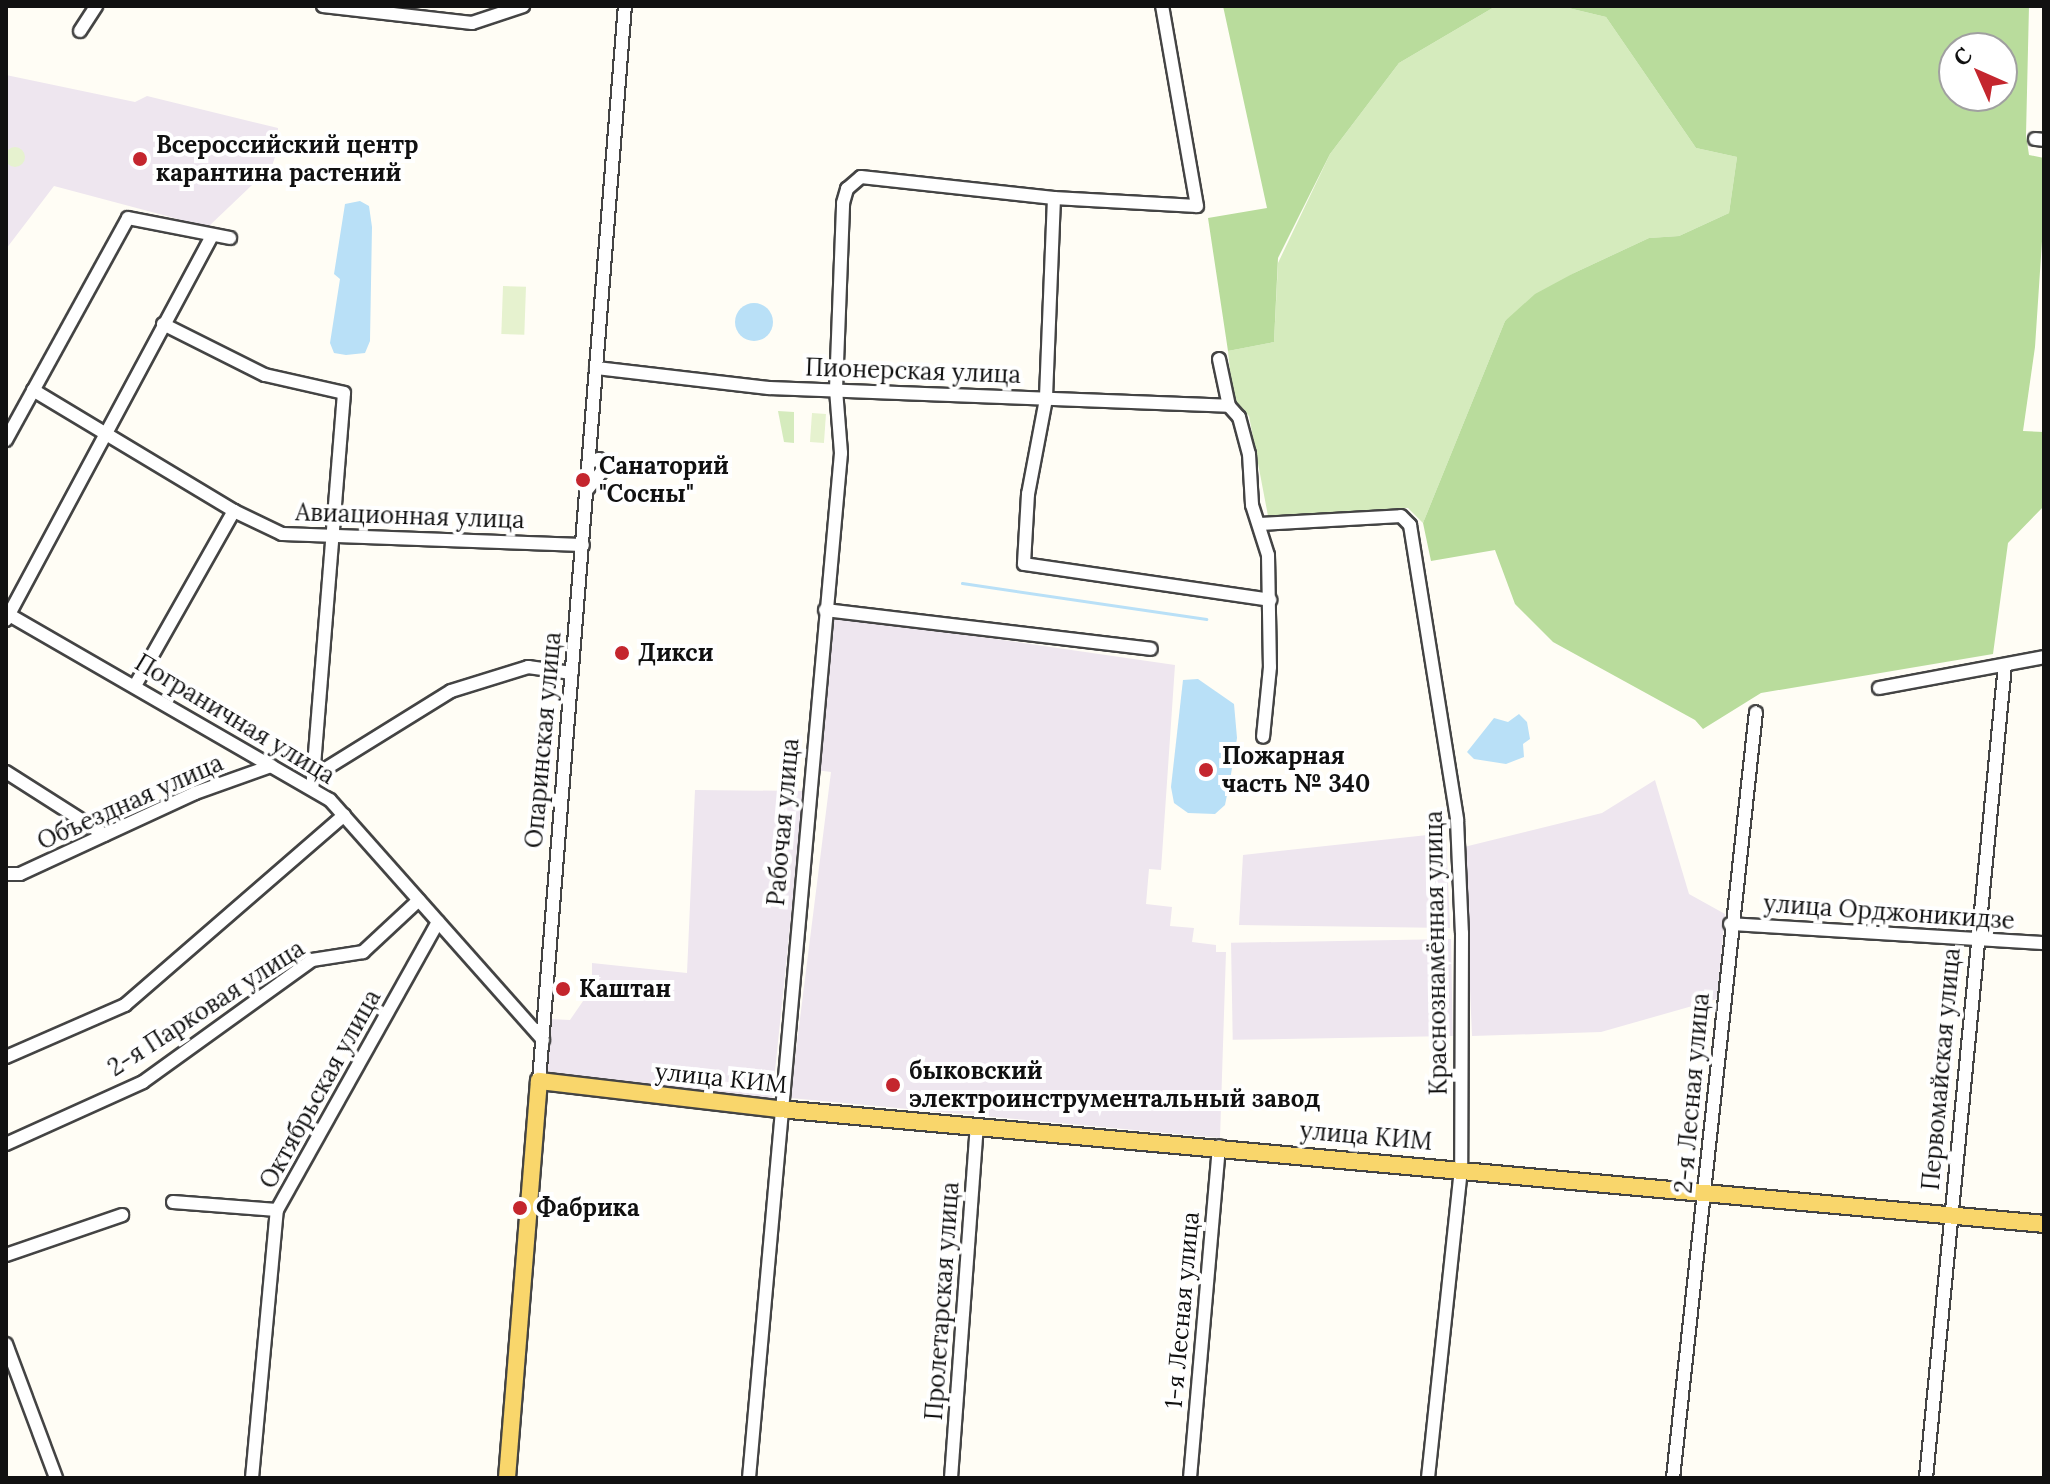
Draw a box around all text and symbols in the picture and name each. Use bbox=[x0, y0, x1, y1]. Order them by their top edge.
north arrow bbox=[1938, 32, 2018, 112]
text: С bbox=[1947, 41, 1978, 72]
place label: Всероссийский центр карантина растений bbox=[156, 131, 419, 187]
marker: Всероссийский центр карантина растений bbox=[131, 150, 149, 168]
street label: Пионерская улица bbox=[805, 353, 1021, 389]
place label: Санаторий "Сосны" bbox=[599, 452, 729, 508]
marker: Санаторий "Сосны" bbox=[574, 471, 592, 489]
street label: Авиационная улица bbox=[295, 498, 525, 534]
street label: Опаринская улица bbox=[519, 631, 567, 849]
place label: Дикси bbox=[638, 639, 714, 667]
marker: Дикси bbox=[613, 644, 631, 662]
street label: Пограничная улица bbox=[130, 648, 340, 790]
street label: Рабочая улица bbox=[761, 737, 805, 907]
place label: Пожарная часть № 340 bbox=[1222, 742, 1370, 798]
street label: Объездная улица bbox=[33, 748, 227, 856]
marker: Пожарная часть № 340 bbox=[1197, 761, 1215, 779]
street label: Краснознамённая улица bbox=[1419, 811, 1453, 1095]
street label: улица Орджоникидзе bbox=[1762, 889, 2016, 935]
street label: 2-я Парковая улица bbox=[102, 934, 310, 1082]
street label: Первомайская улица bbox=[1916, 947, 1966, 1191]
place label: Каштан bbox=[579, 975, 671, 1003]
marker: Каштан bbox=[554, 980, 572, 998]
street label: Октябрьская улица bbox=[253, 985, 387, 1193]
street label: 2-я Лесная улица bbox=[1669, 992, 1715, 1194]
street label: улица КИМ bbox=[653, 1057, 789, 1099]
place label: быковский электроинструментальный завод bbox=[909, 1057, 1320, 1113]
marker: быковский электроинструментальный завод bbox=[884, 1076, 902, 1094]
street label: улица КИМ bbox=[1299, 1116, 1433, 1156]
street label: Пролетарская улица bbox=[919, 1181, 965, 1421]
place label: Фабрика bbox=[536, 1194, 640, 1222]
marker: Фабрика bbox=[511, 1199, 529, 1217]
street label: 1-я Лесная улица bbox=[1159, 1211, 1205, 1409]

